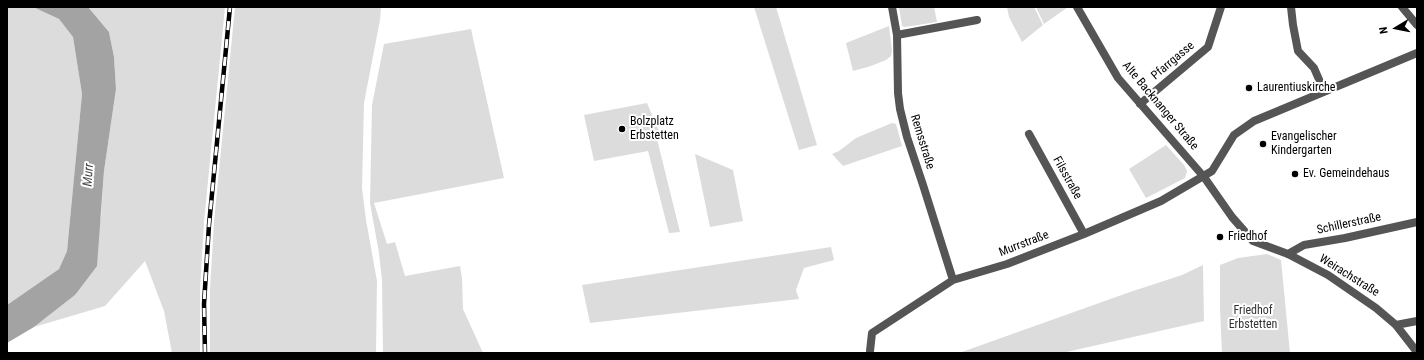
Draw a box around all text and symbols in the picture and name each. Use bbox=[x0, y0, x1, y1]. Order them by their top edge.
north arrow bbox=[1376, 8, 1416, 48]
text: N bbox=[1377, 26, 1391, 35]
street label: Pfarrgasse bbox=[1149, 39, 1197, 83]
street label: Alte Backnanger Straße bbox=[1119, 59, 1201, 153]
place label: Laurentiuskirche bbox=[1257, 81, 1335, 95]
marker: Laurentiuskirche bbox=[1244, 83, 1254, 93]
street label: Remsstraße bbox=[907, 113, 937, 171]
place label: Bolzplatz Erbstetten bbox=[630, 115, 679, 143]
marker: Bolzplatz Erbstetten bbox=[617, 124, 627, 134]
place label: Evangelischer Kindergarten bbox=[1271, 130, 1337, 158]
marker: Evangelischer Kindergarten bbox=[1258, 139, 1268, 149]
street label: Filsstraße bbox=[1049, 154, 1085, 202]
water label: Murr bbox=[80, 163, 98, 187]
place label: Ev. Gemeindehaus bbox=[1303, 167, 1390, 181]
marker: Ev. Gemeindehaus bbox=[1290, 169, 1300, 179]
street label: Schillerstraße bbox=[1316, 210, 1382, 238]
street label: Murrstraße bbox=[997, 228, 1051, 260]
place label: Friedhof bbox=[1228, 230, 1267, 244]
marker: Friedhof bbox=[1215, 232, 1225, 242]
street label: Weirachstraße bbox=[1316, 252, 1382, 300]
park label: Friedhof Erbstetten bbox=[1229, 304, 1277, 332]

